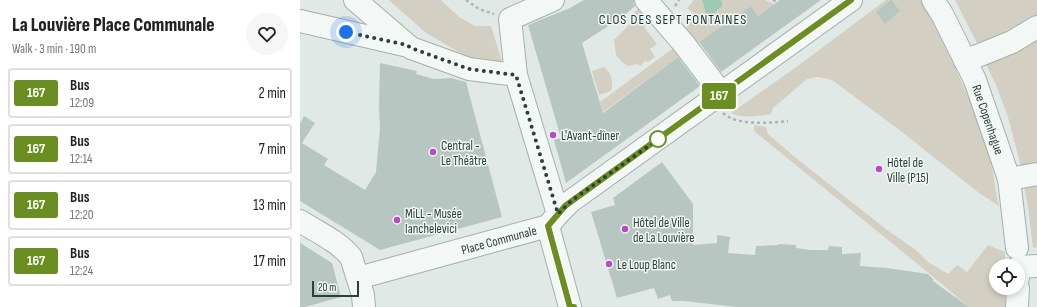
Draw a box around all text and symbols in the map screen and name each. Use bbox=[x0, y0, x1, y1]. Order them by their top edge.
district label: CLOS DES SEPT FONTAINES bbox=[599, 11, 747, 28]
button: heart bbox=[246, 13, 288, 55]
text: La Louvière Place Communale bbox=[12, 14, 215, 37]
your location bbox=[336, 22, 356, 42]
text: Walk · 3 min · 190 m bbox=[12, 41, 96, 57]
text: Bus bbox=[70, 76, 89, 95]
line badge: 167 bbox=[696, 83, 742, 109]
street label: Rue Copenhague bbox=[968, 83, 1007, 157]
text: 167 bbox=[27, 84, 45, 101]
text: 2 min bbox=[259, 84, 286, 103]
text: 167 bbox=[710, 87, 728, 104]
text: 12:09 bbox=[70, 95, 94, 111]
place label: L'Avant-dîner bbox=[561, 128, 619, 144]
marker: L'Avant-dîner bbox=[548, 130, 558, 140]
unlabelled marker bbox=[649, 130, 667, 148]
text: Bus bbox=[70, 132, 89, 151]
place label: Central - Le Théâtre bbox=[441, 138, 487, 169]
text: 167 bbox=[27, 140, 45, 157]
text: 7 min bbox=[259, 140, 286, 159]
marker: Central - Le Théâtre bbox=[428, 147, 438, 157]
text: 12:14 bbox=[70, 151, 93, 167]
place label: Hôtel de Ville (P15) bbox=[887, 155, 929, 186]
marker: Hôtel de Ville (P15) bbox=[874, 164, 884, 174]
text: Bus bbox=[70, 188, 89, 207]
text: 167 bbox=[27, 196, 45, 213]
text: 13 min bbox=[253, 196, 286, 215]
place label: MiLL - Musée Ianchelevici bbox=[405, 206, 462, 237]
text: 12:20 bbox=[70, 207, 94, 223]
marker: MiLL - Musée Ianchelevici bbox=[392, 215, 402, 225]
place label: Hôtel de Ville de La Louvière bbox=[633, 215, 695, 246]
street label: Place Communale bbox=[460, 222, 539, 258]
marker: Hôtel de Ville de La Louvière bbox=[620, 224, 630, 234]
text: Bus bbox=[70, 244, 89, 263]
text: 167 bbox=[27, 252, 45, 269]
text: 17 min bbox=[254, 252, 286, 271]
place label: Le Loup Blanc bbox=[617, 257, 676, 273]
marker: Le Loup Blanc bbox=[604, 259, 614, 269]
map controls bbox=[989, 259, 1025, 295]
button: locate bbox=[989, 259, 1025, 295]
text: 12:24 bbox=[70, 263, 93, 279]
scale bar bbox=[312, 279, 359, 298]
text: 20 m bbox=[318, 281, 336, 294]

